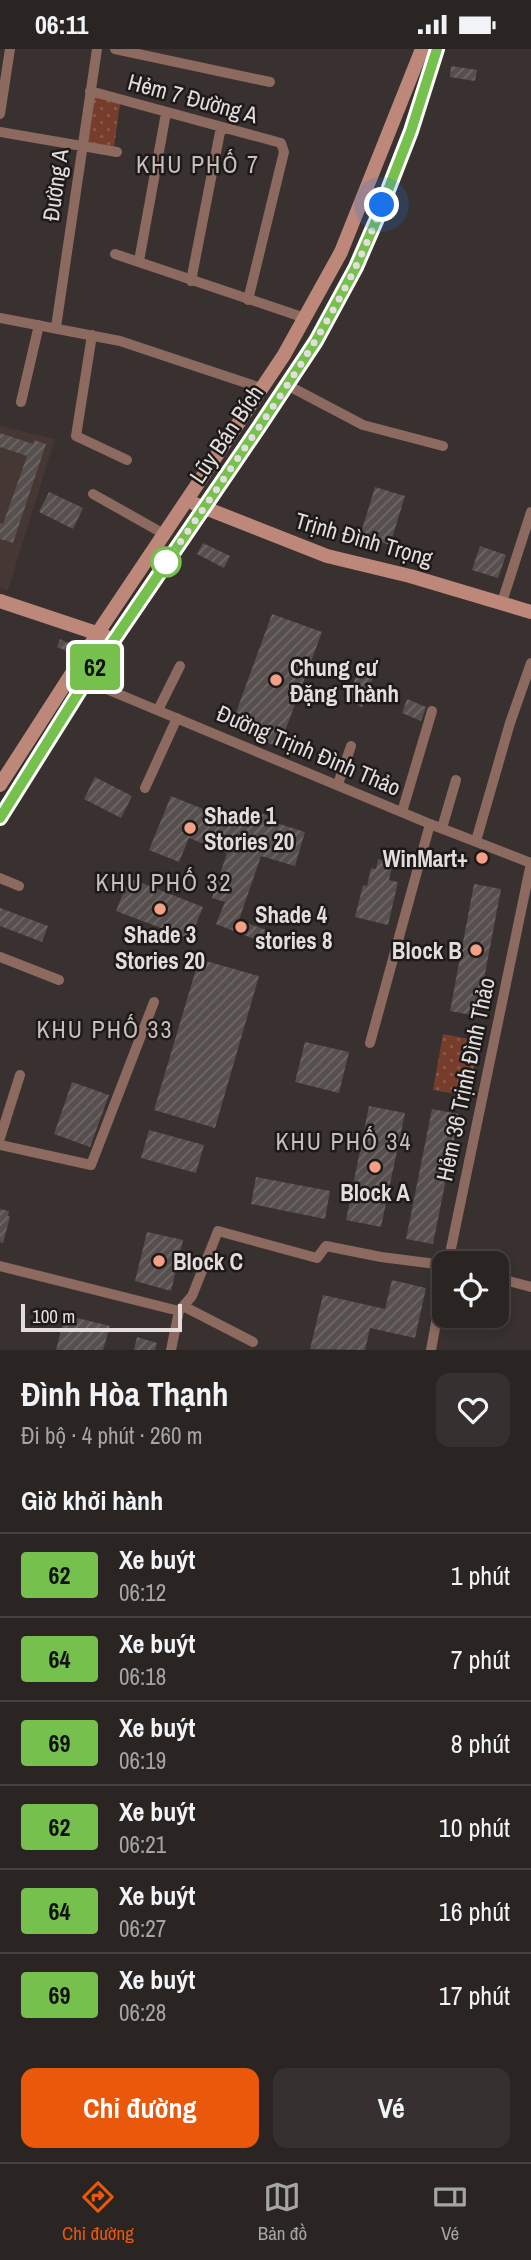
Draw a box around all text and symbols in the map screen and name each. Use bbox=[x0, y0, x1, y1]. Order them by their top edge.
text: 06:11 bbox=[35, 7, 88, 42]
street label: Hẻm 7 Đường A bbox=[125, 66, 262, 130]
street label: Đường A bbox=[35, 147, 75, 223]
district label: KHU PHỐ 7 bbox=[136, 148, 260, 180]
your location bbox=[364, 187, 399, 222]
street label: Lũy Bán Bích bbox=[182, 379, 270, 489]
street label: Trịnh Đình Trọng bbox=[292, 505, 437, 574]
unlabelled marker bbox=[151, 547, 181, 577]
line badge: 62 bbox=[64, 644, 126, 690]
text: 62 bbox=[84, 651, 106, 683]
place label: Chung cư Đặng Thành bbox=[290, 652, 399, 709]
marker: Chung cư Đặng Thành bbox=[268, 672, 284, 688]
street label: Đường Trịnh Đình Thảo bbox=[212, 697, 406, 803]
place label: Shade 1 Stories 20 bbox=[204, 800, 294, 857]
marker: Shade 1 Stories 20 bbox=[182, 820, 198, 836]
place label: WinMart+ bbox=[383, 843, 468, 874]
marker: WinMart+ bbox=[474, 850, 490, 866]
district label: KHU PHỐ 32 bbox=[95, 866, 233, 898]
place label: Shade 4 stories 8 bbox=[255, 899, 333, 956]
marker: Shade 3 Stories 20 bbox=[152, 901, 168, 917]
place label: Shade 3 Stories 20 bbox=[115, 919, 205, 976]
marker: Shade 4 stories 8 bbox=[233, 919, 249, 935]
place label: Block B bbox=[392, 935, 462, 966]
marker: Block B bbox=[468, 942, 484, 958]
street label: Hẻm 36 Trịnh Đình Thảo bbox=[428, 974, 502, 1184]
district label: KHU PHỐ 33 bbox=[36, 1013, 174, 1045]
district label: KHU PHỐ 34 bbox=[275, 1125, 413, 1157]
marker: Block A bbox=[367, 1159, 383, 1175]
place label: Block A bbox=[340, 1177, 410, 1208]
place label: Block C bbox=[173, 1246, 243, 1277]
map controls bbox=[432, 1251, 509, 1328]
button: locate bbox=[432, 1251, 509, 1328]
marker: Block C bbox=[151, 1253, 167, 1269]
scale bar bbox=[21, 1301, 182, 1333]
text: 100 m bbox=[32, 1303, 75, 1329]
text: Đình Hòa Thạnh bbox=[21, 1372, 228, 1416]
button: heart bbox=[436, 1373, 510, 1447]
text: Đi bộ · 4 phút · 260 m bbox=[21, 1420, 202, 1451]
text: Giờ khởi hành bbox=[21, 1483, 163, 1518]
text: Xe buýt bbox=[119, 1542, 195, 1577]
text: 1 phút bbox=[451, 1558, 510, 1593]
text: 62 bbox=[49, 1559, 70, 1591]
text: 06:12 bbox=[119, 1577, 166, 1608]
text: Xe buýt bbox=[119, 1626, 195, 1661]
text: 7 phút bbox=[451, 1642, 510, 1677]
text: 64 bbox=[49, 1643, 70, 1675]
text: 06:18 bbox=[119, 1661, 166, 1692]
text: Xe buýt bbox=[119, 1710, 195, 1745]
text: 8 phút bbox=[451, 1726, 510, 1761]
text: 69 bbox=[49, 1727, 70, 1759]
text: 06:19 bbox=[119, 1745, 166, 1776]
text: Xe buýt bbox=[119, 1794, 195, 1829]
text: 10 phút bbox=[439, 1810, 510, 1845]
text: 62 bbox=[49, 1811, 70, 1843]
text: 06:21 bbox=[119, 1829, 166, 1860]
text: Xe buýt bbox=[119, 1878, 195, 1913]
text: 16 phút bbox=[439, 1894, 510, 1929]
text: 64 bbox=[49, 1895, 70, 1927]
text: 06:27 bbox=[119, 1913, 166, 1944]
text: Xe buýt bbox=[119, 1962, 195, 1997]
text: 17 phút bbox=[439, 1978, 510, 2013]
text: 69 bbox=[49, 1979, 70, 2011]
text: 06:28 bbox=[119, 1997, 166, 2028]
button: Chỉ đường bbox=[21, 2068, 259, 2148]
button: Vé bbox=[273, 2068, 510, 2148]
tab: Chỉ đường bbox=[62, 2178, 134, 2246]
tab: Bản đồ bbox=[258, 2178, 307, 2246]
tab: Vé bbox=[431, 2178, 469, 2246]

